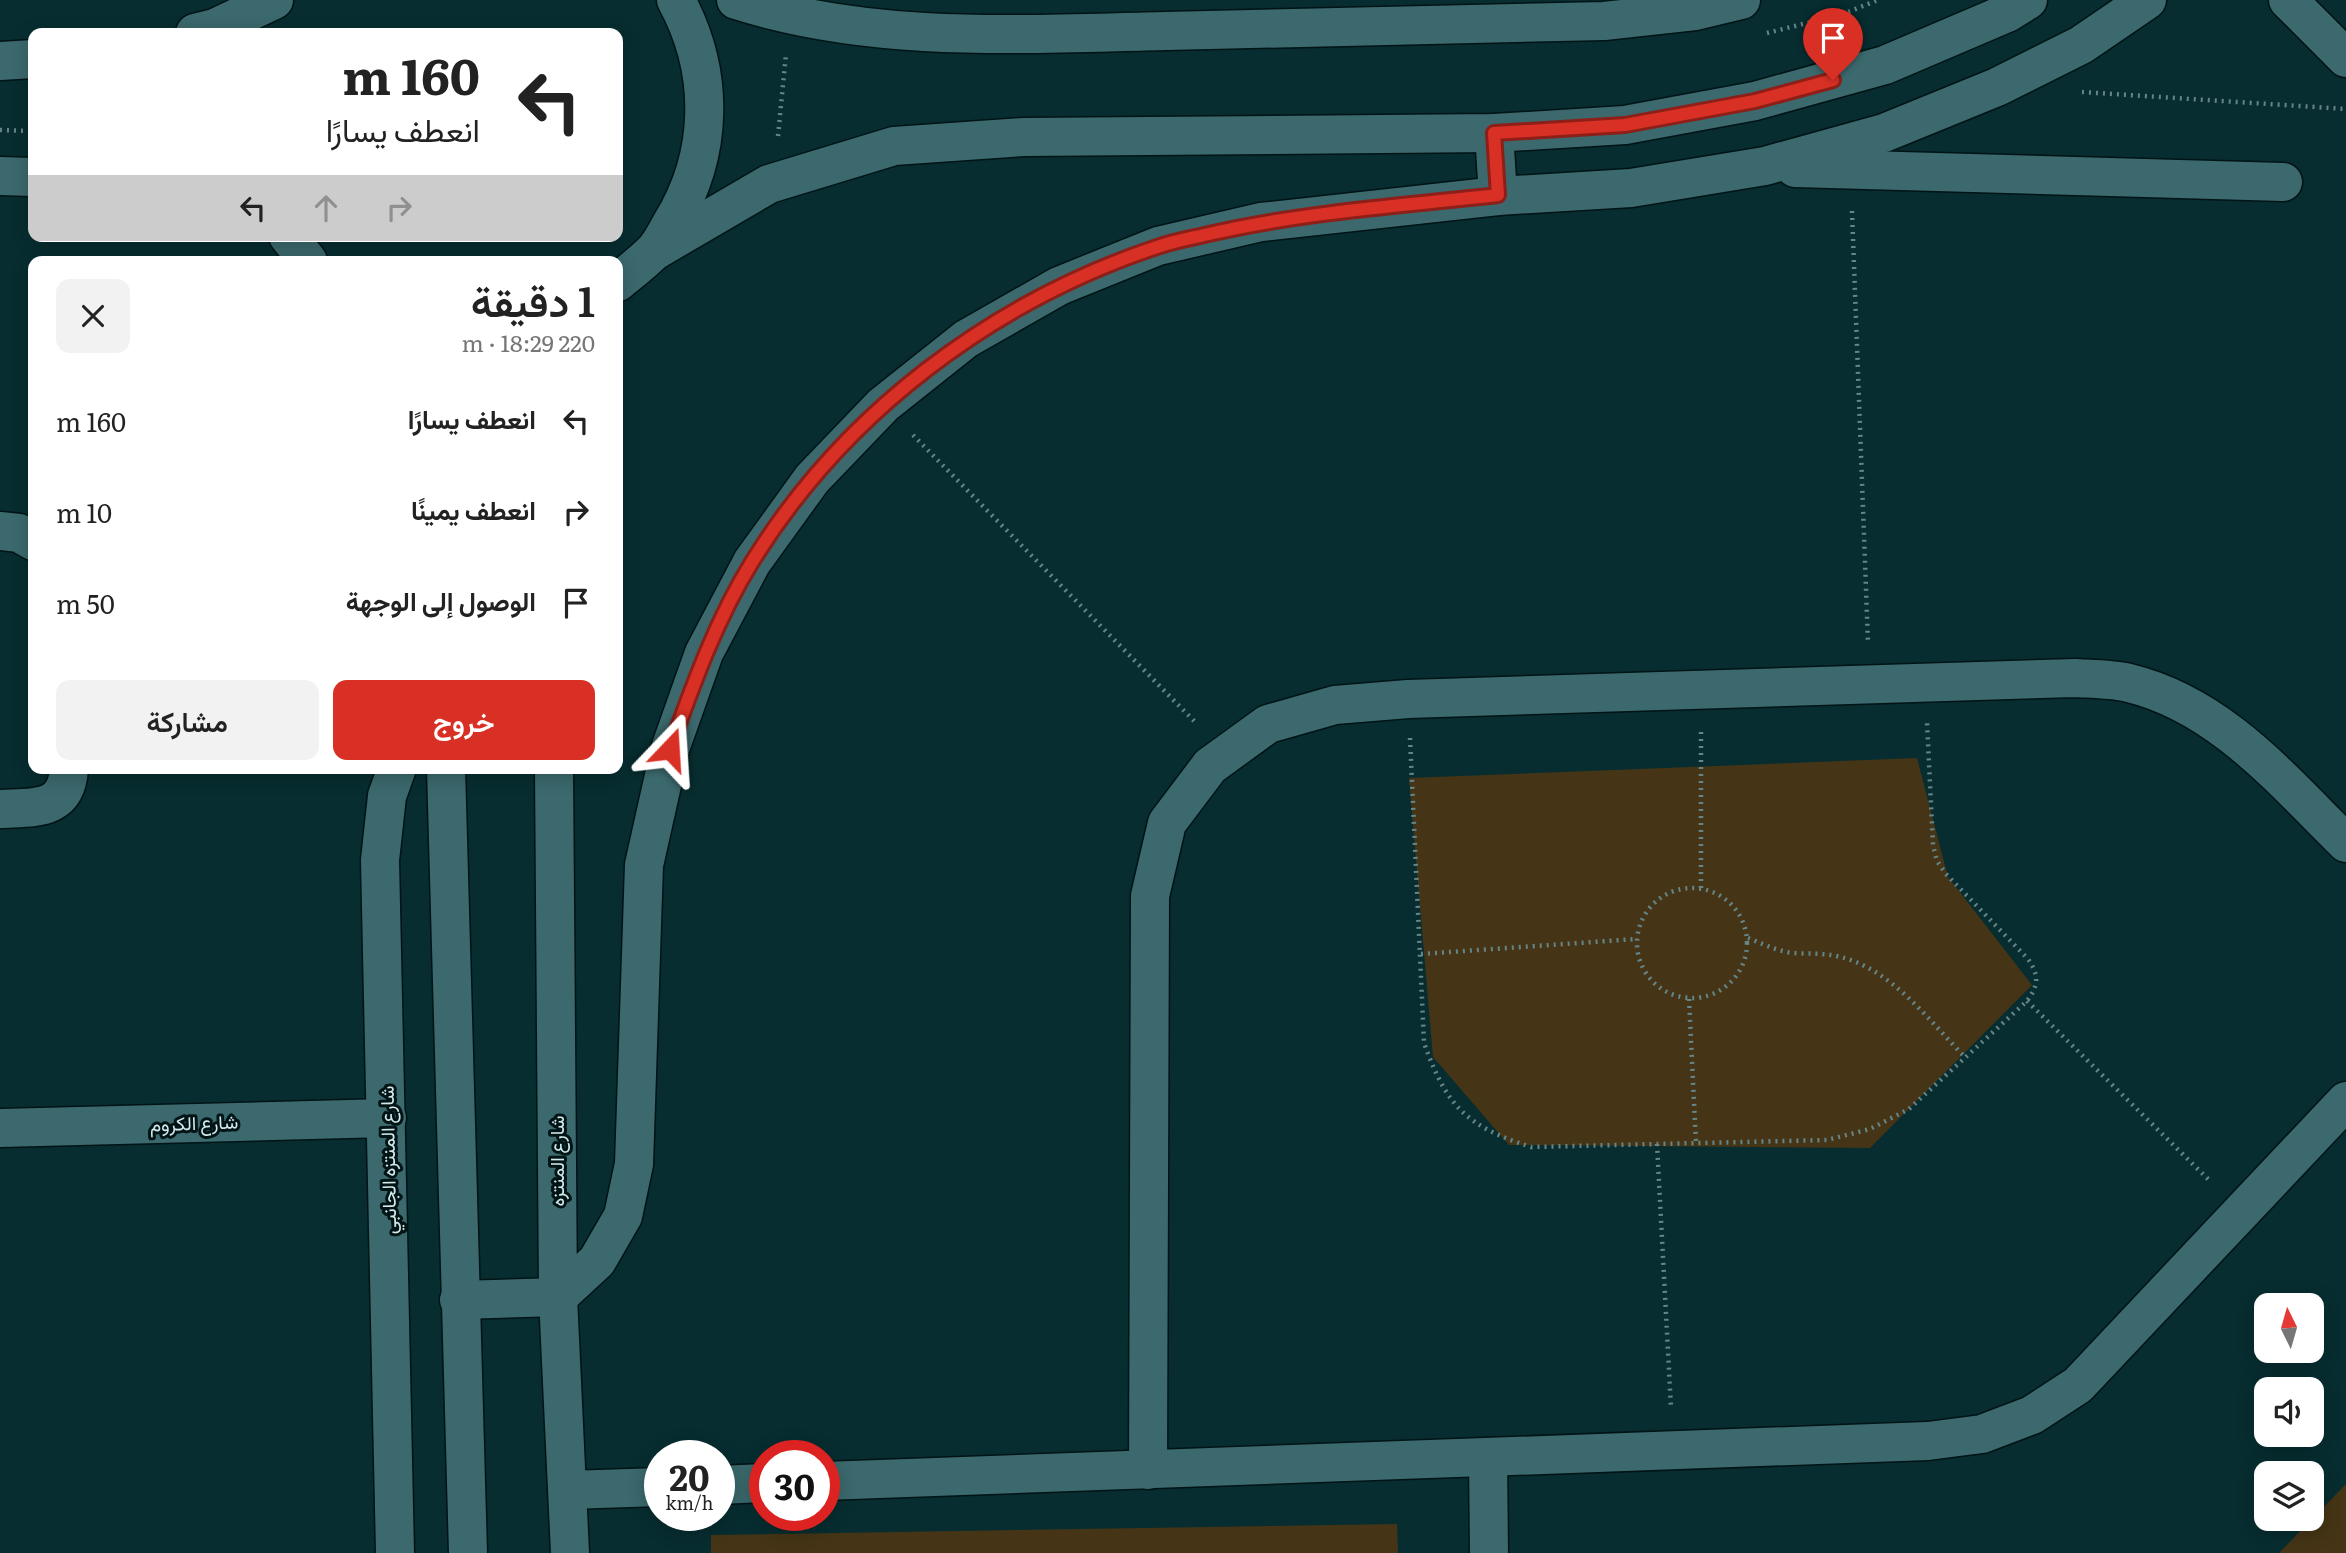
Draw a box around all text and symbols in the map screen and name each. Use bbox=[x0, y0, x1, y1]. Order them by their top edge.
pin bbox=[1803, 8, 1863, 80]
icon: arrive bbox=[1814, 19, 1852, 57]
text: 160 m bbox=[342, 37, 480, 110]
icon: left bbox=[504, 56, 595, 147]
text: انعطف يسارًا bbox=[326, 104, 480, 152]
icon: left bbox=[234, 189, 272, 227]
icon: ahead bbox=[307, 189, 345, 227]
icon: right bbox=[380, 189, 418, 227]
text: 1 دقيقة bbox=[471, 268, 595, 330]
button: close bbox=[56, 279, 130, 353]
text: 220 m · 18:29 bbox=[461, 325, 595, 359]
text: انعطف يسارًا bbox=[408, 398, 536, 437]
text: 160 m bbox=[56, 401, 126, 440]
icon: left bbox=[557, 402, 595, 440]
text: انعطف يمينًا bbox=[411, 489, 536, 528]
text: 10 m bbox=[56, 492, 112, 531]
icon: right bbox=[557, 493, 595, 531]
text: الوصول إلى الوجهة bbox=[346, 580, 536, 619]
text: 50 m bbox=[56, 583, 115, 622]
icon: arrive bbox=[557, 584, 595, 622]
button: مشاركة bbox=[56, 680, 319, 760]
button: خروج bbox=[333, 680, 595, 760]
position arrow bbox=[633, 712, 707, 786]
street label: شارع المنتزه الجانبي bbox=[372, 1085, 405, 1235]
street label: شارع الكروم bbox=[149, 1106, 239, 1138]
street label: شارع المنتزه bbox=[542, 1115, 570, 1207]
north arrow bbox=[2254, 1293, 2324, 1363]
map controls bbox=[2254, 1293, 2324, 1531]
button: sound bbox=[2254, 1377, 2324, 1447]
speed limit sign: 30 bbox=[749, 1440, 840, 1531]
text: 20 bbox=[669, 1450, 710, 1502]
button: layers bbox=[2254, 1461, 2324, 1531]
text: km/h bbox=[666, 1489, 713, 1516]

